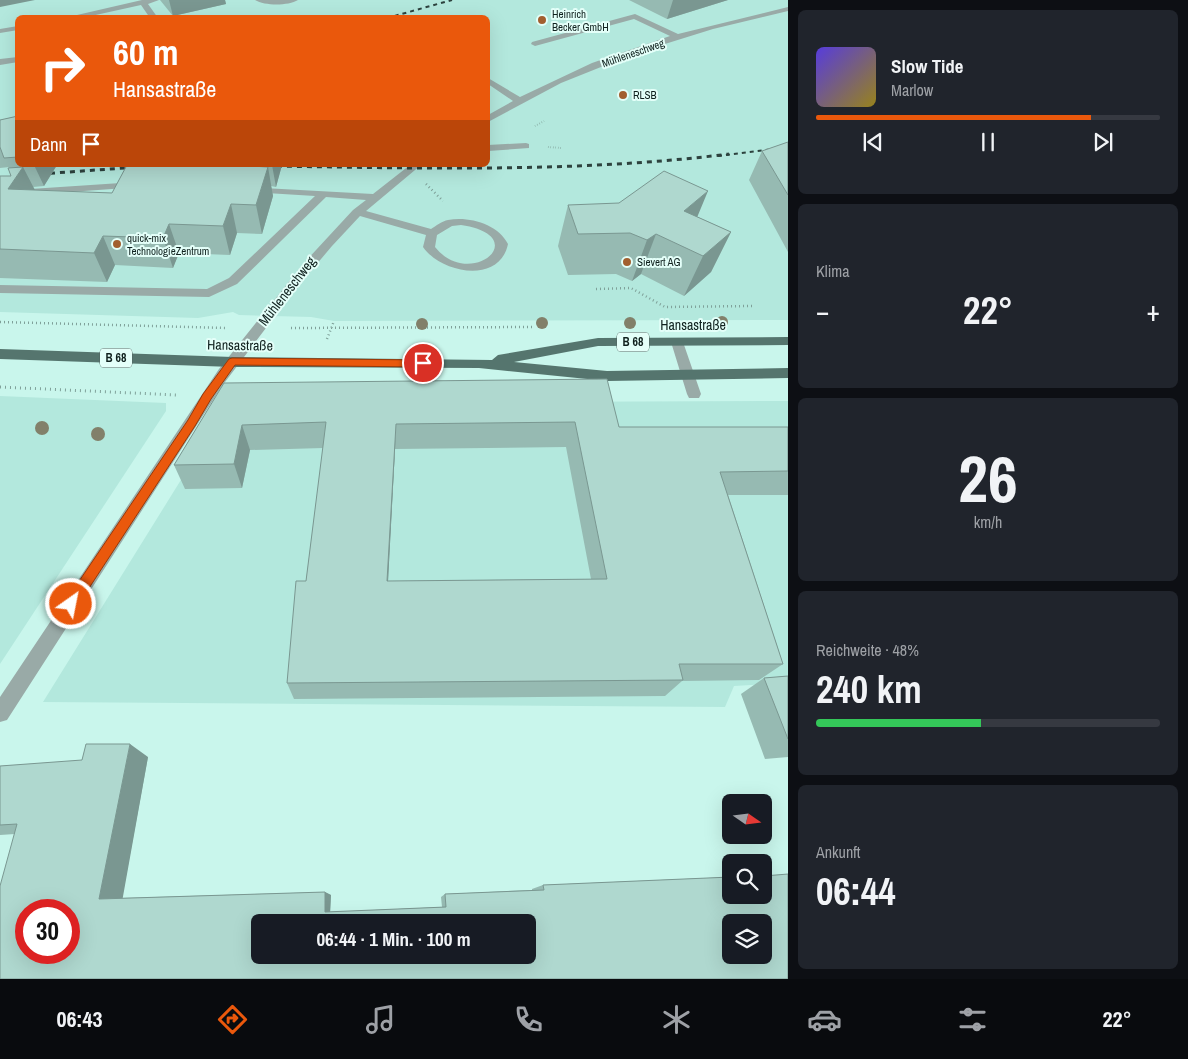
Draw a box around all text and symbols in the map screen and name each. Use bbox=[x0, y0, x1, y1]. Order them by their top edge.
place label: Heinrich Becker GmbH bbox=[552, 7, 609, 34]
marker: Heinrich Becker GmbH bbox=[536, 14, 548, 26]
text: 60 m bbox=[113, 29, 178, 76]
icon: right bbox=[30, 35, 95, 100]
street label: Mühleneschweg bbox=[600, 36, 666, 70]
text: Slow Tide bbox=[891, 53, 963, 79]
text: Hansastraße bbox=[113, 74, 216, 104]
text: Marlow bbox=[891, 79, 933, 101]
place label: RLSB bbox=[633, 88, 657, 102]
marker: RLSB bbox=[617, 89, 629, 101]
icon: previous bbox=[859, 128, 887, 156]
icon: pause bbox=[974, 128, 1002, 156]
icon: next bbox=[1089, 128, 1117, 156]
icon: arrive bbox=[77, 130, 105, 158]
text: Dann bbox=[30, 131, 67, 157]
place label: quick-mix TechnologieZentrum bbox=[127, 231, 209, 258]
marker: quick-mix TechnologieZentrum bbox=[111, 238, 123, 250]
street label: Mühleneschweg bbox=[254, 252, 320, 329]
place label: Sievert AG bbox=[637, 255, 681, 269]
marker: Sievert AG bbox=[621, 256, 633, 268]
text: Klima bbox=[816, 260, 850, 282]
text: 22° bbox=[963, 285, 1013, 336]
text: − bbox=[816, 292, 829, 330]
text: + bbox=[1147, 292, 1160, 330]
street label: Hansastraße bbox=[660, 316, 726, 334]
road number: B 68 bbox=[617, 332, 649, 352]
street label: Hansastraße bbox=[207, 335, 273, 355]
pin bbox=[402, 342, 444, 384]
road number: B 68 bbox=[100, 348, 132, 368]
icon: arrive bbox=[409, 349, 437, 377]
text: 26 bbox=[958, 435, 1018, 522]
text: km/h bbox=[974, 511, 1002, 533]
position arrow bbox=[44, 577, 96, 629]
text: Reichweite · 48% bbox=[816, 639, 919, 661]
text: 240 km bbox=[816, 664, 922, 715]
north arrow bbox=[722, 794, 772, 844]
map controls bbox=[722, 794, 772, 964]
text: Ankunft bbox=[816, 841, 861, 863]
button: search bbox=[722, 854, 772, 904]
text: 06:44 bbox=[816, 866, 896, 917]
speed limit sign: 30 bbox=[15, 899, 80, 964]
button: layers bbox=[722, 914, 772, 964]
text: 06:44 · 1 Min. · 100 m bbox=[316, 926, 471, 952]
icon: directions bbox=[215, 1002, 250, 1037]
icon: music bbox=[363, 1002, 398, 1037]
icon: phone bbox=[511, 1002, 546, 1037]
icon: climate bbox=[659, 1002, 694, 1037]
icon: car bbox=[807, 1002, 842, 1037]
icon: filters bbox=[955, 1002, 990, 1037]
text: 06:43 bbox=[56, 1004, 103, 1034]
text: 22° bbox=[1103, 1004, 1131, 1034]

